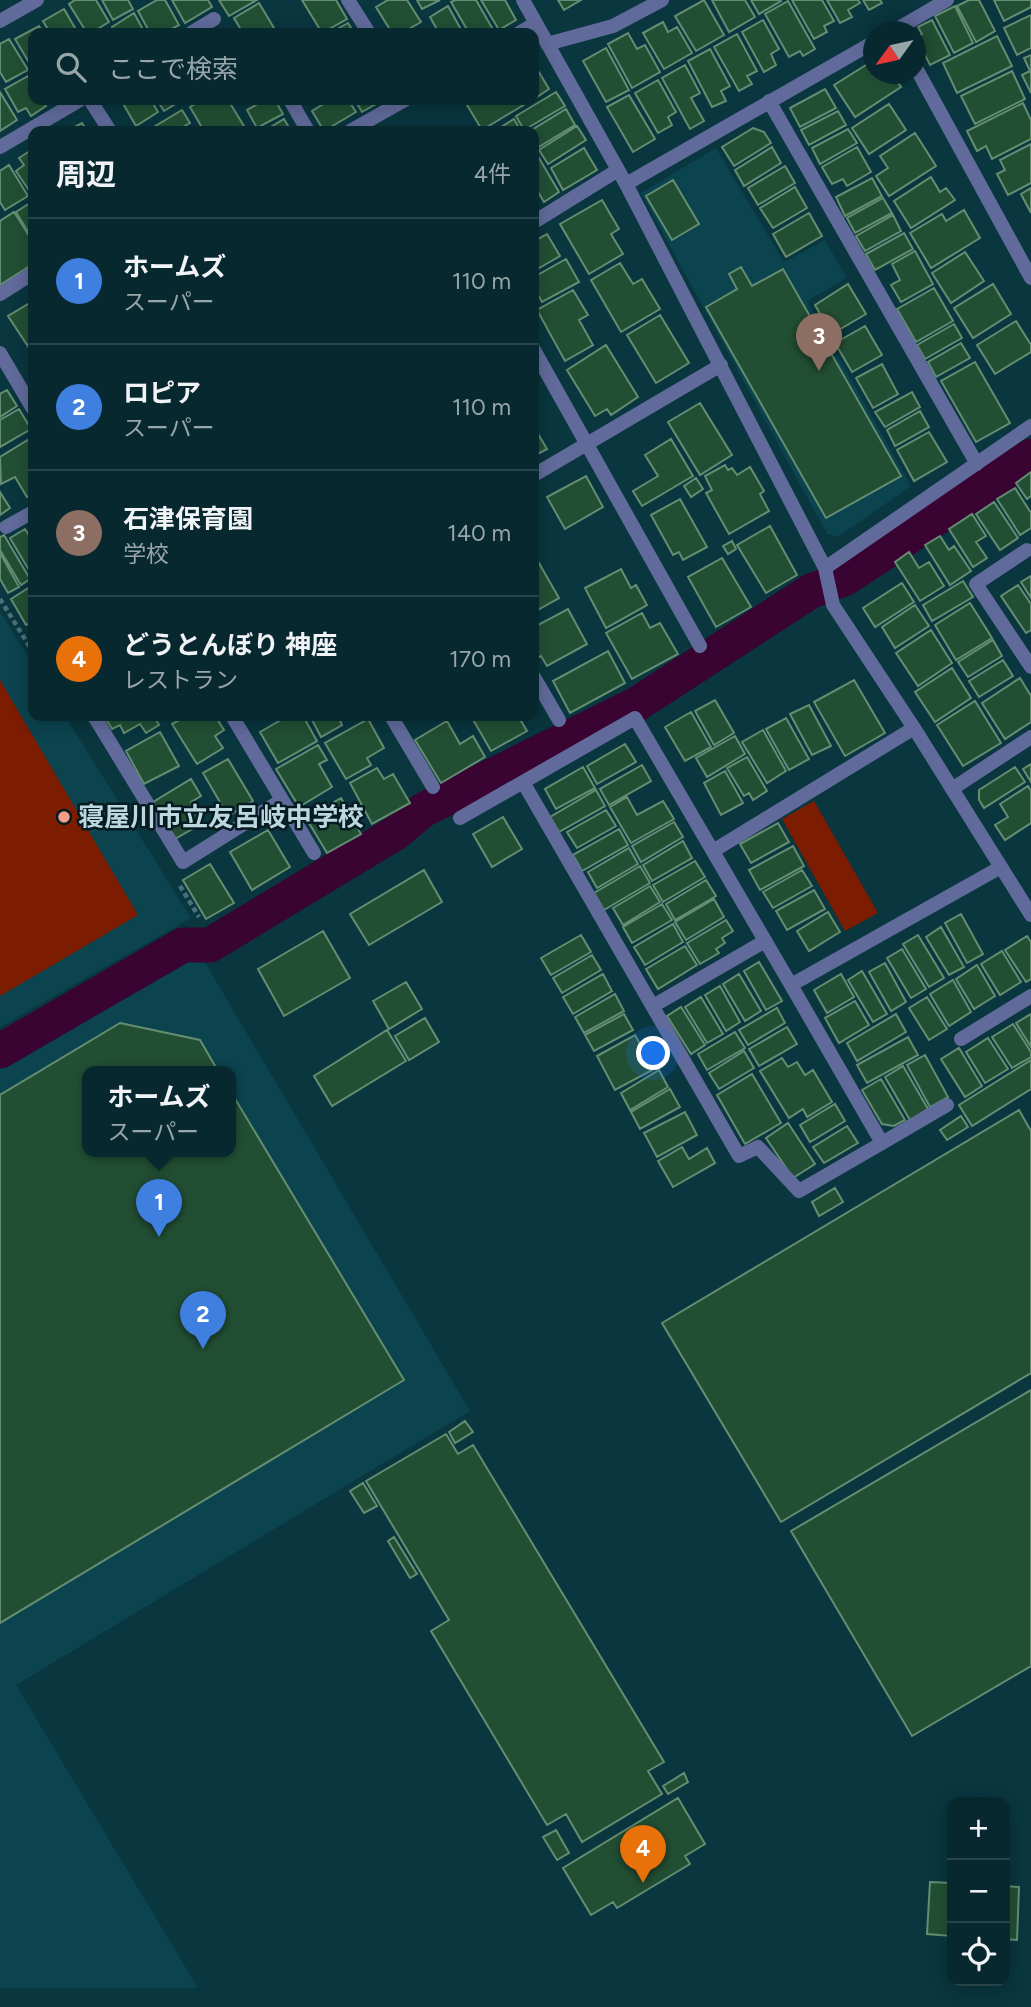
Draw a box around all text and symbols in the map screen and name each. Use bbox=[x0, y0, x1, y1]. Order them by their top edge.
north arrow bbox=[863, 21, 926, 84]
search box bbox=[28, 28, 539, 105]
icon: search bbox=[52, 48, 90, 86]
text: ここで検索 bbox=[108, 53, 238, 85]
text: 周辺 bbox=[56, 156, 116, 193]
text: 4件 bbox=[474, 160, 511, 188]
text: ホームズ bbox=[123, 251, 226, 283]
text: 1 bbox=[74, 267, 84, 295]
text: 110 m bbox=[452, 267, 511, 295]
text: スーパー bbox=[123, 288, 215, 316]
pin: 3 bbox=[796, 313, 842, 371]
text: ロピア bbox=[123, 377, 201, 409]
text: 2 bbox=[72, 393, 86, 421]
text: 110 m bbox=[452, 393, 511, 421]
text: スーパー bbox=[123, 414, 215, 442]
text: 石津保育園 bbox=[123, 503, 253, 535]
text: 3 bbox=[73, 519, 85, 547]
text: 140 m bbox=[447, 519, 511, 547]
text: 学校 bbox=[123, 540, 169, 568]
text: どうとんぼり 神座 bbox=[123, 629, 337, 661]
text: 4 bbox=[72, 645, 86, 673]
text: 170 m bbox=[449, 645, 511, 673]
text: レストラン bbox=[123, 666, 238, 694]
place label: 寝屋川市立友呂岐中学校 bbox=[78, 801, 364, 833]
marker: 寝屋川市立友呂岐中学校 bbox=[56, 809, 72, 825]
your location bbox=[636, 1036, 670, 1070]
popup bbox=[82, 1066, 236, 1157]
text: ホームズ bbox=[107, 1081, 211, 1113]
text: スーパー bbox=[107, 1118, 199, 1146]
pin: 1 bbox=[136, 1179, 182, 1237]
pin: 2 bbox=[180, 1291, 226, 1349]
map controls bbox=[947, 1797, 1010, 1986]
button: + bbox=[947, 1797, 1010, 1860]
pin: 4 bbox=[620, 1825, 666, 1883]
button: − bbox=[947, 1860, 1010, 1923]
button: locate bbox=[947, 1923, 1010, 1986]

